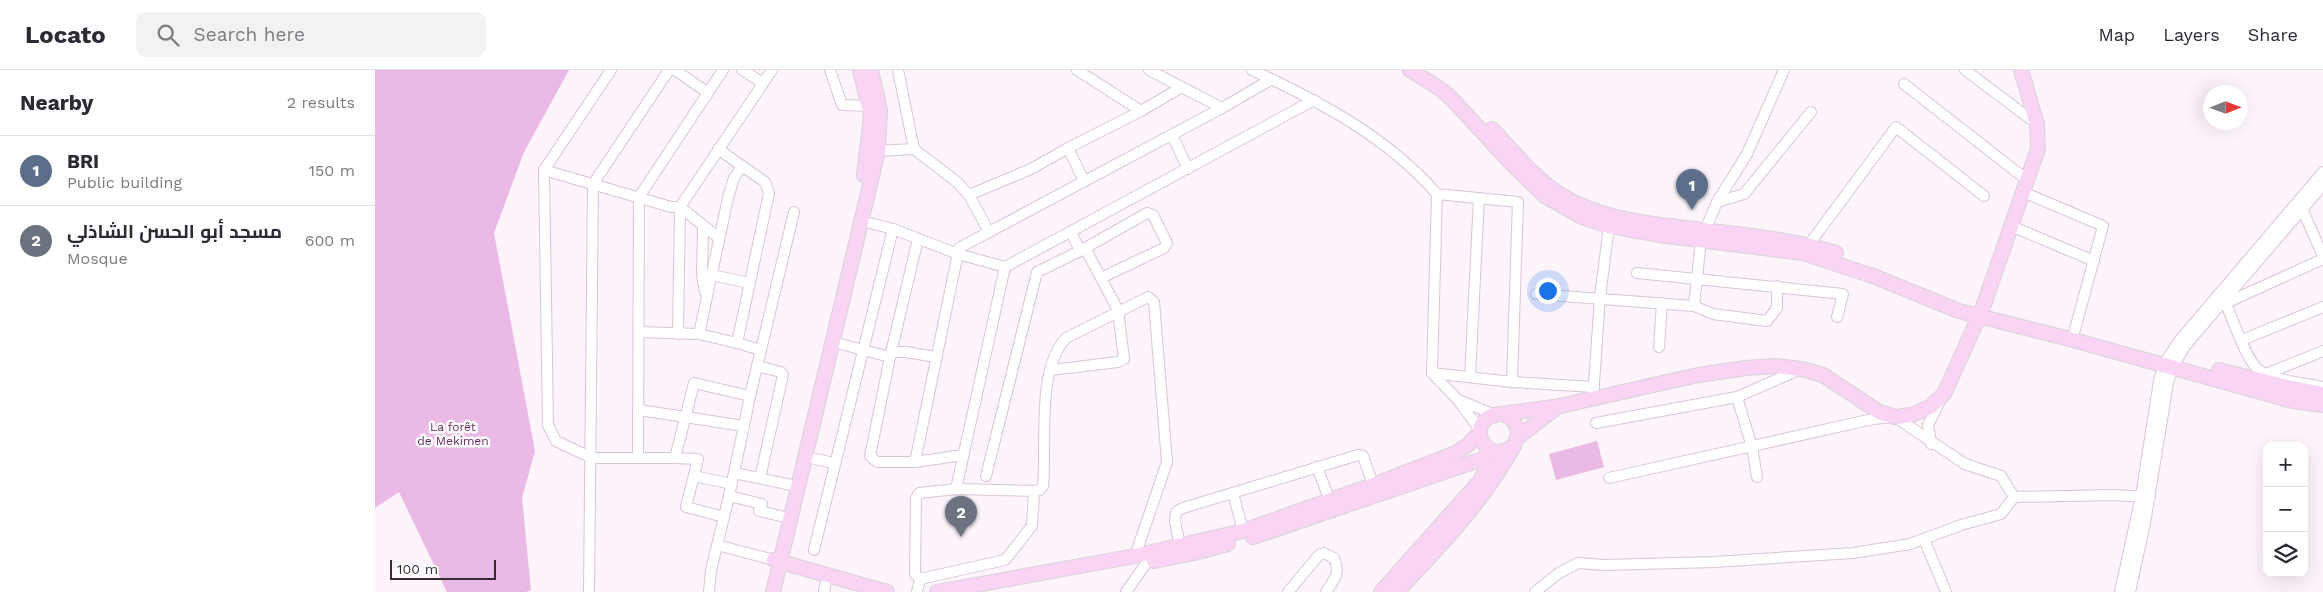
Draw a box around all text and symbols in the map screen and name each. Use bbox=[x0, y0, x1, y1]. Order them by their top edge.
search box bbox=[136, 12, 486, 57]
text: Locato bbox=[25, 21, 106, 49]
icon: search bbox=[154, 21, 182, 49]
text: Search here bbox=[194, 23, 305, 46]
text: Map bbox=[2098, 24, 2135, 45]
text: Layers bbox=[2163, 24, 2220, 45]
text: Share bbox=[2248, 24, 2298, 45]
north arrow bbox=[2203, 85, 2248, 130]
text: Nearby bbox=[20, 90, 93, 115]
text: 2 results bbox=[287, 93, 355, 112]
text: BRI bbox=[67, 150, 99, 173]
text: 1 bbox=[33, 161, 39, 180]
text: 150 m bbox=[309, 161, 355, 180]
pin: 1 bbox=[1676, 169, 1708, 210]
text: Public building bbox=[67, 173, 182, 192]
text: مسجد أبو الحسن الشاذلي bbox=[67, 220, 282, 243]
text: 2 bbox=[31, 231, 41, 250]
text: 600 m bbox=[305, 231, 355, 250]
text: Mosque bbox=[67, 249, 128, 268]
your location bbox=[1535, 278, 1561, 304]
park label: La forêt de Mekimen bbox=[417, 420, 489, 448]
map controls bbox=[2263, 442, 2308, 577]
button: + bbox=[2263, 442, 2308, 487]
button: − bbox=[2263, 487, 2308, 532]
pin: 2 bbox=[945, 496, 977, 537]
button: layers bbox=[2263, 532, 2308, 577]
scale bar bbox=[390, 557, 496, 580]
text: 100 m bbox=[397, 561, 438, 577]

